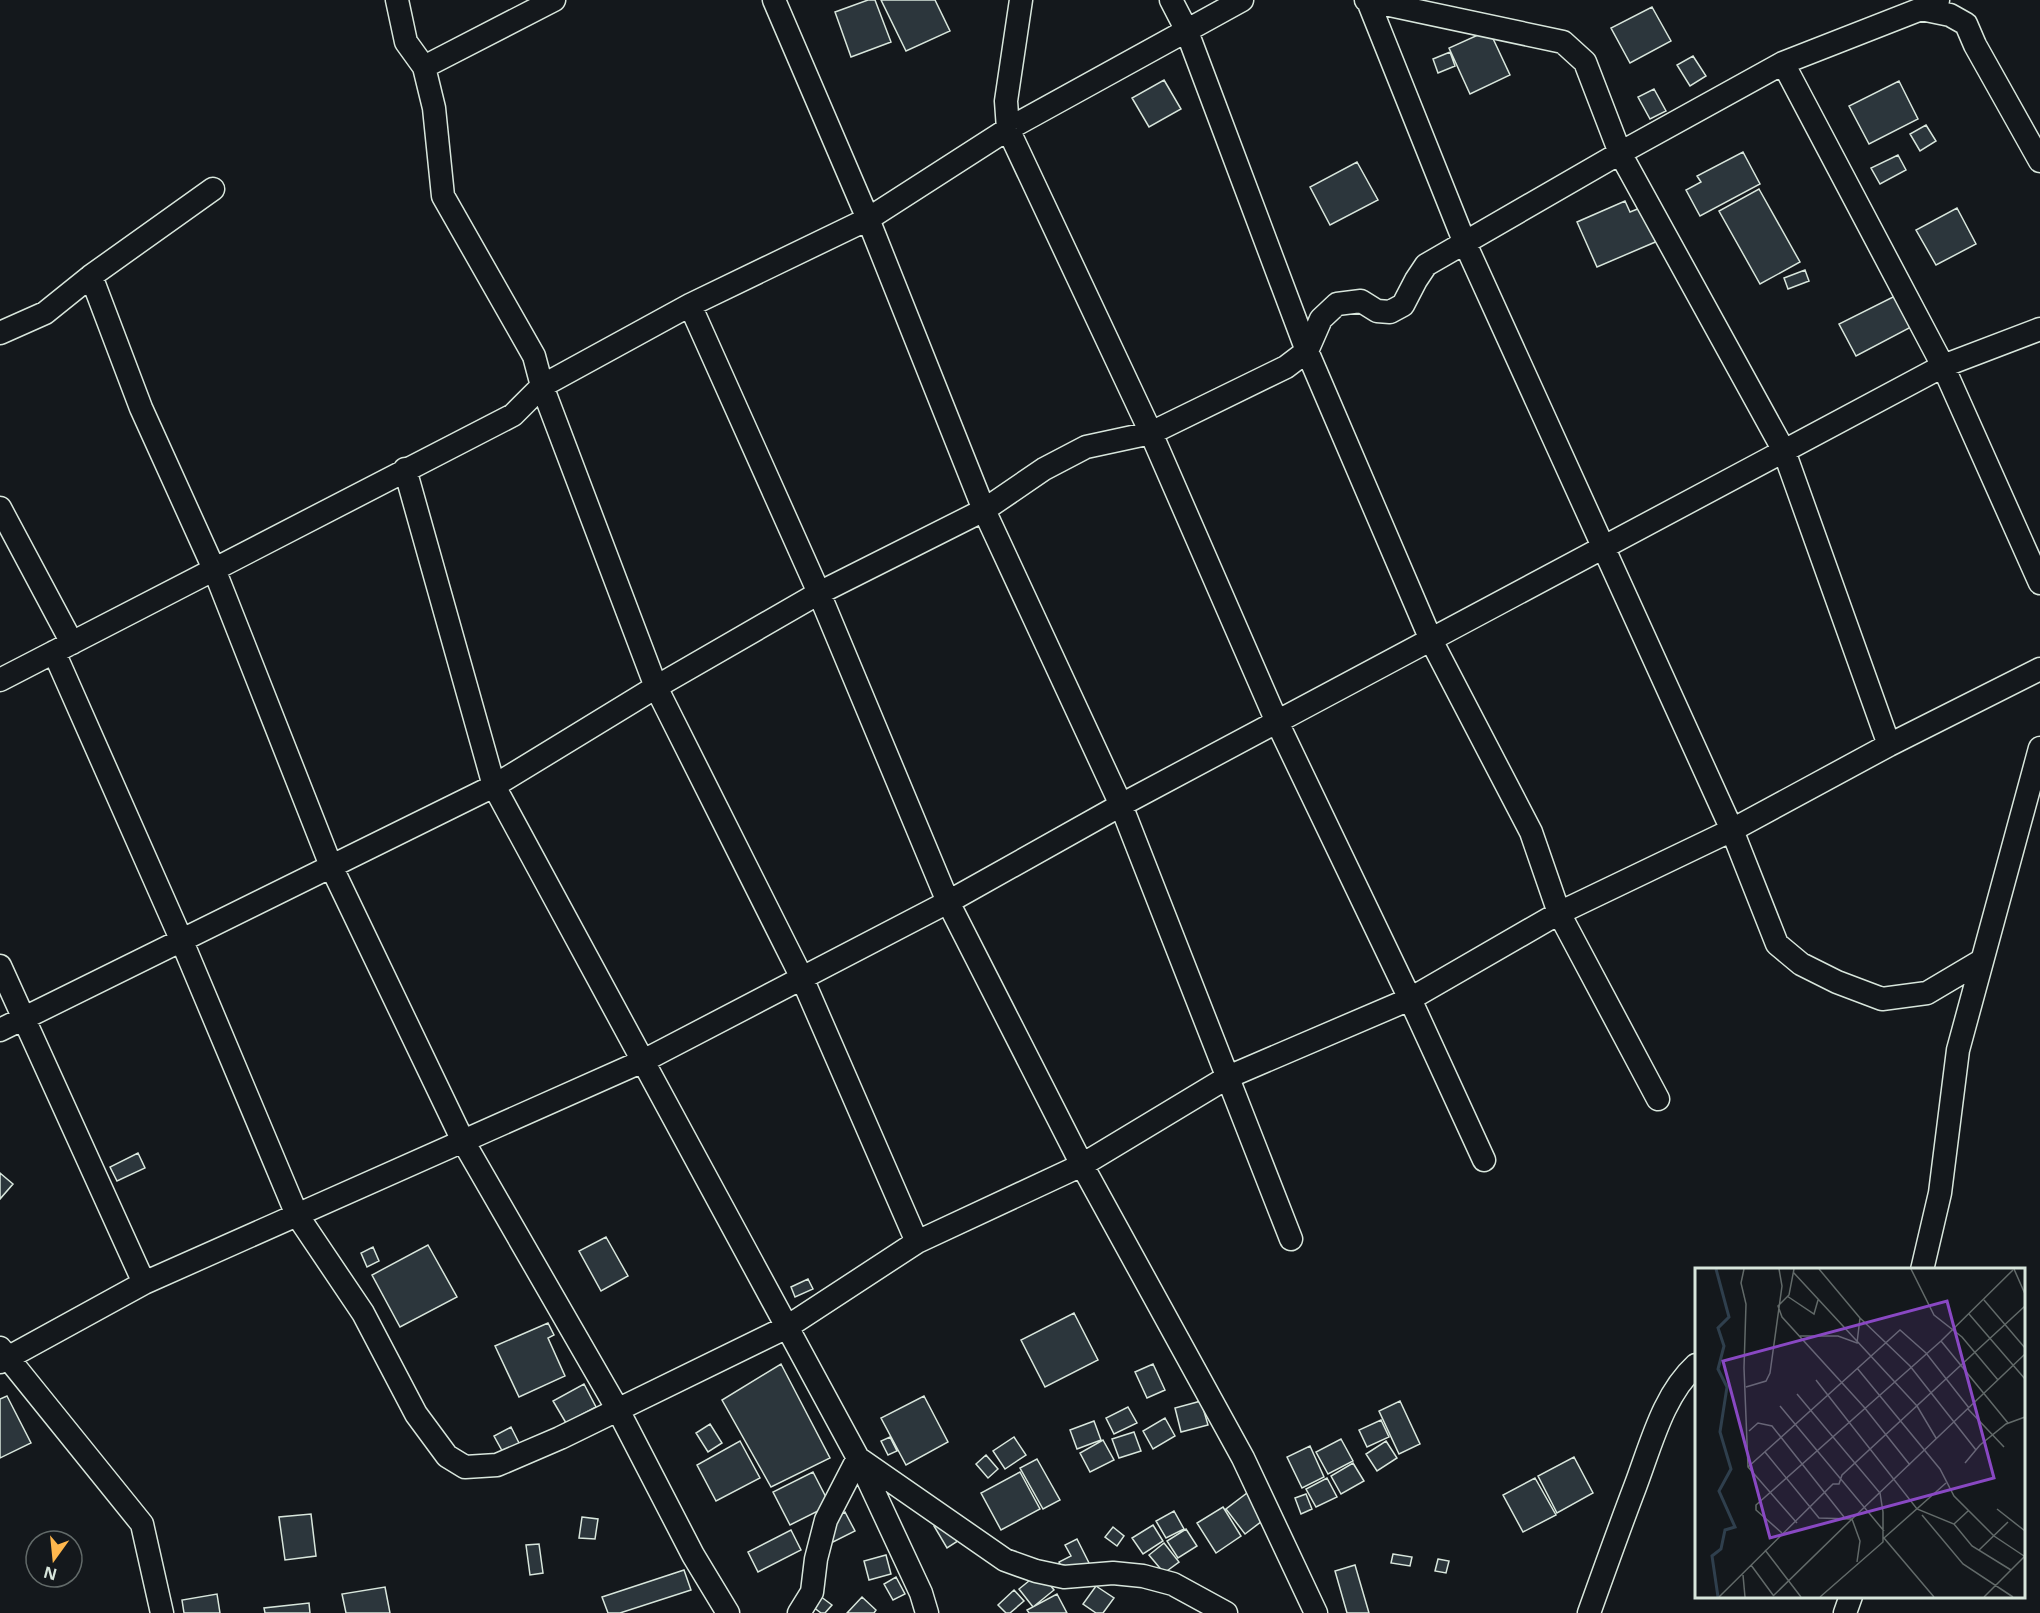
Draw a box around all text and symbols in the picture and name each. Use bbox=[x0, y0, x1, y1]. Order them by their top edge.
inset map bbox=[1695, 1268, 2025, 1598]
north arrow bbox=[24, 1529, 84, 1589]
text: N bbox=[41, 1561, 59, 1586]

